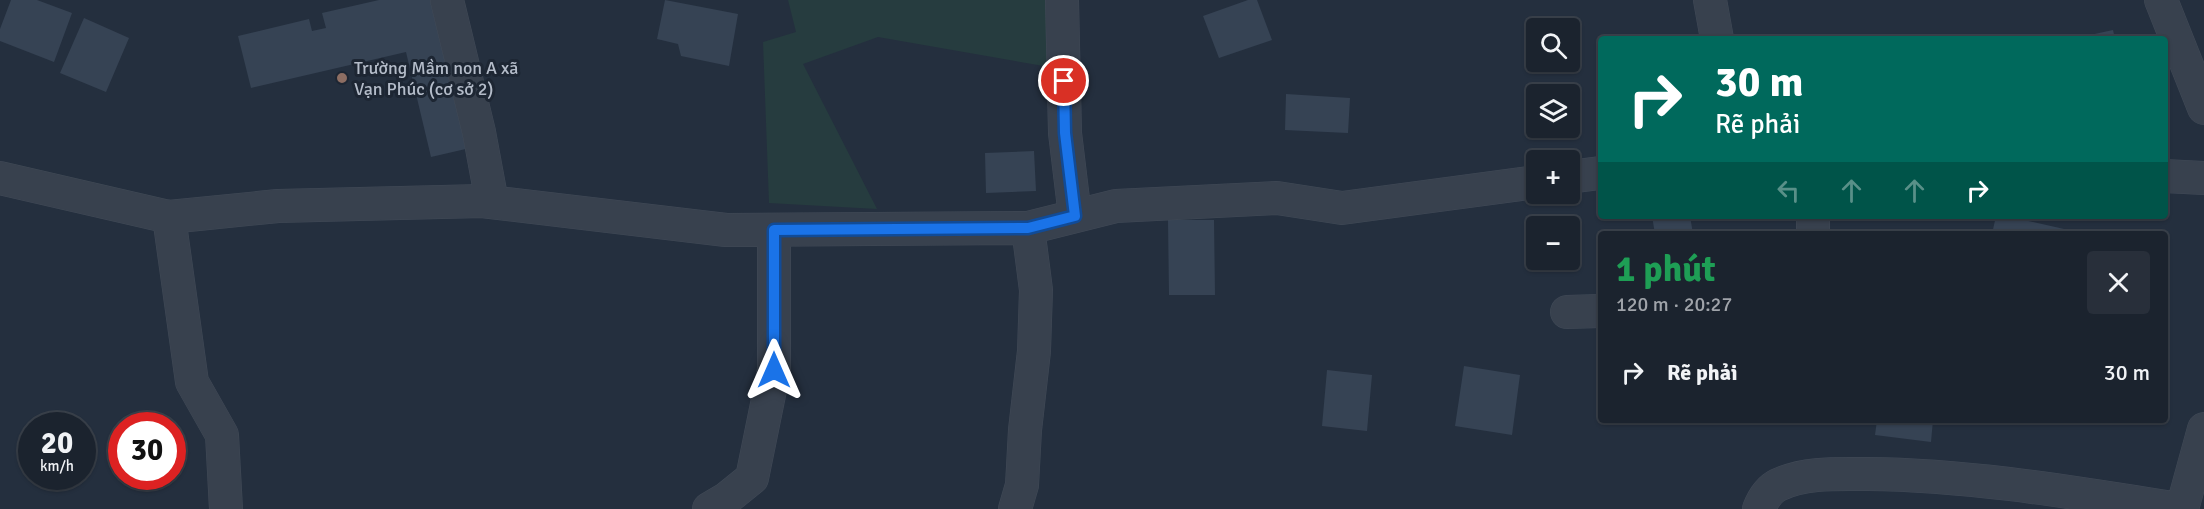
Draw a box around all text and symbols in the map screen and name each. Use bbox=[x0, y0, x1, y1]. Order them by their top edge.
map controls bbox=[1526, 18, 1580, 270]
button: search bbox=[1526, 18, 1580, 72]
pin bbox=[1038, 55, 1089, 106]
place label: Trường Mầm non A xã Vạn Phúc (cơ sở 2) bbox=[354, 57, 518, 100]
text: 30 m bbox=[1715, 57, 1804, 108]
icon: right bbox=[1616, 60, 1694, 138]
icon: arrive bbox=[1047, 64, 1080, 97]
marker: Trường Mầm non A xã Vạn Phúc (cơ sở 2) bbox=[335, 71, 349, 85]
button: layers bbox=[1526, 84, 1580, 138]
text: Rẽ phải bbox=[1715, 108, 1800, 141]
button: + bbox=[1526, 150, 1580, 204]
icon: left bbox=[1772, 174, 1805, 207]
icon: ahead bbox=[1835, 174, 1868, 207]
icon: ahead bbox=[1898, 174, 1931, 207]
icon: right bbox=[1961, 174, 1994, 207]
button: − bbox=[1526, 216, 1580, 270]
text: 1 phút bbox=[1616, 247, 1716, 292]
button: close bbox=[2087, 251, 2150, 314]
text: 120 m · 20:27 bbox=[1616, 292, 1732, 317]
position arrow bbox=[742, 338, 806, 402]
icon: right bbox=[1616, 356, 1649, 389]
text: Rẽ phải bbox=[1667, 359, 1738, 386]
text: 30 m bbox=[2104, 359, 2150, 386]
speed limit sign: 30 bbox=[108, 412, 186, 490]
text: 20 bbox=[41, 425, 73, 462]
text: km/h bbox=[40, 457, 74, 475]

